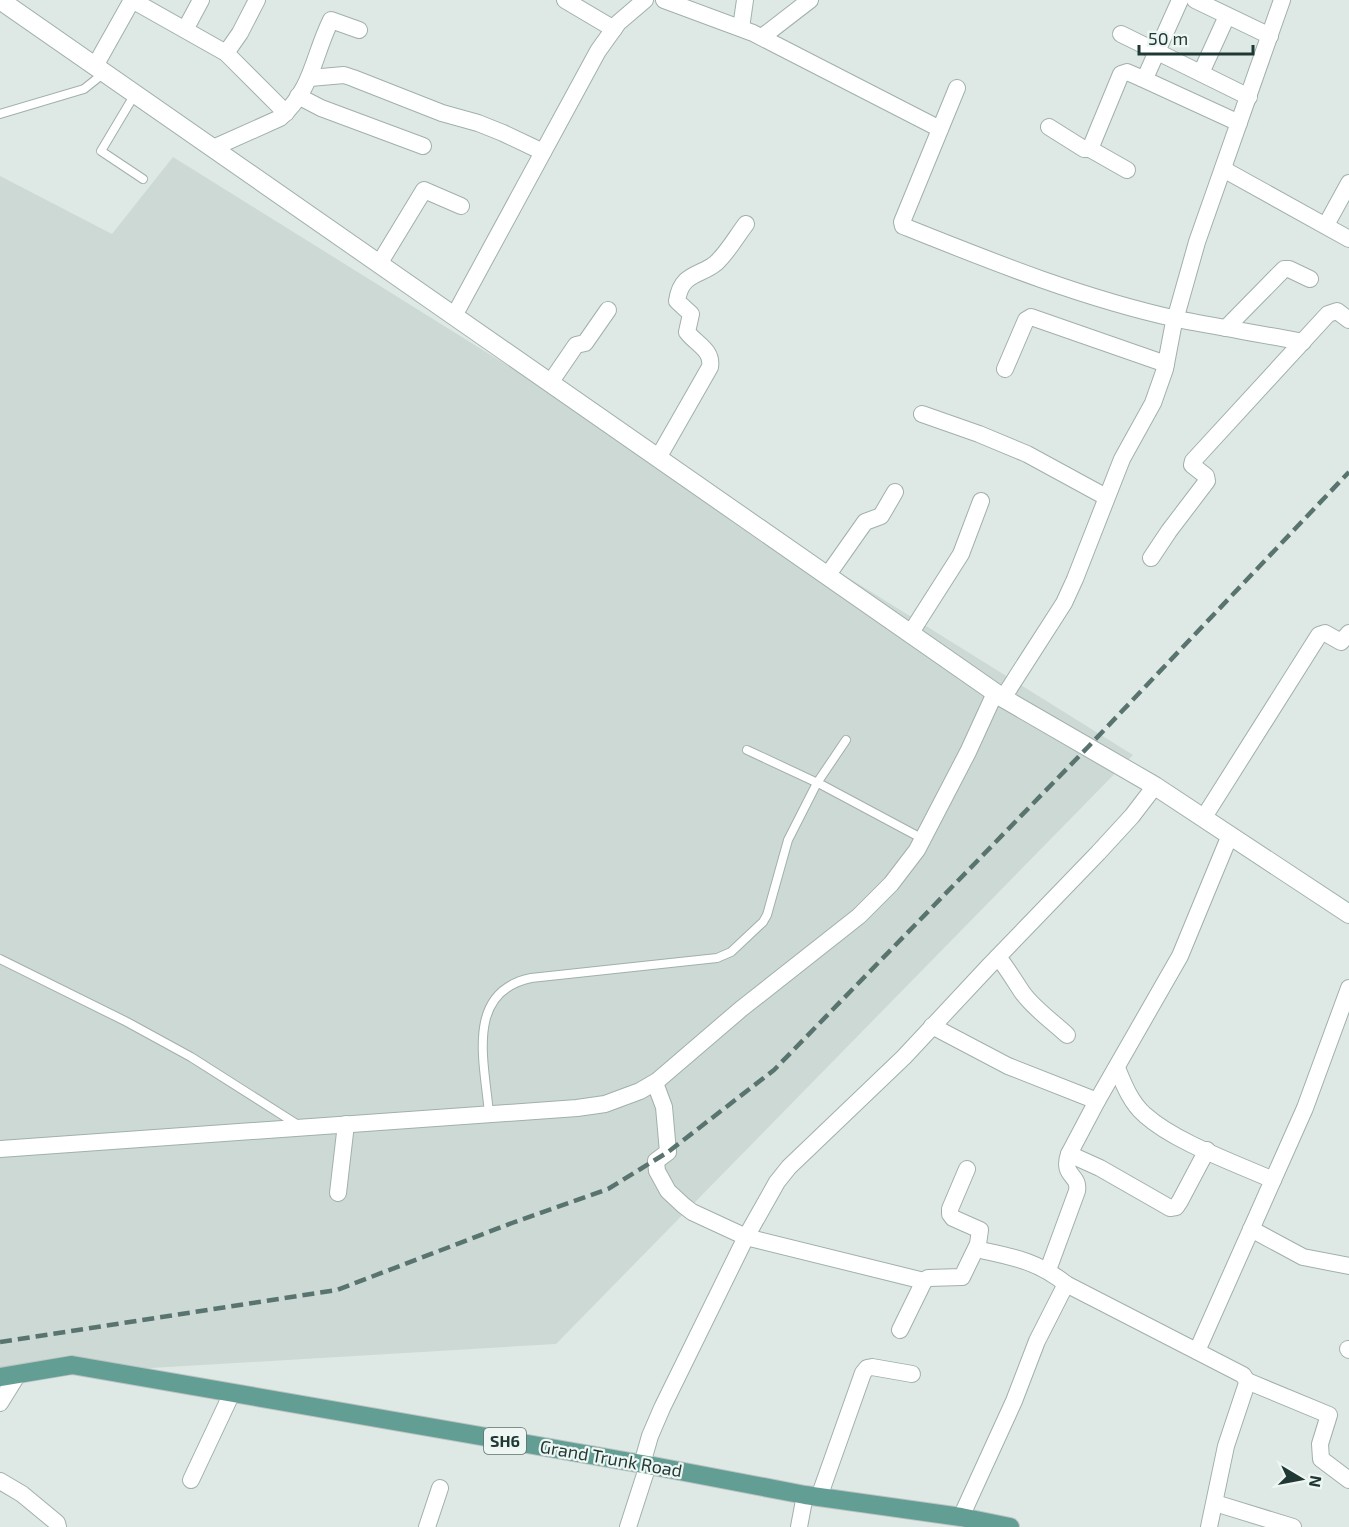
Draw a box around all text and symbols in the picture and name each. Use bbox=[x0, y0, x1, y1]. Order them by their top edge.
scale bar bbox=[1139, 18, 1253, 56]
text: 50 m bbox=[1148, 27, 1188, 49]
road number: SH6 bbox=[484, 1428, 526, 1454]
street label: Grand Trunk Road bbox=[538, 1435, 684, 1481]
north arrow bbox=[1271, 1449, 1331, 1509]
text: N bbox=[1306, 1474, 1327, 1489]

